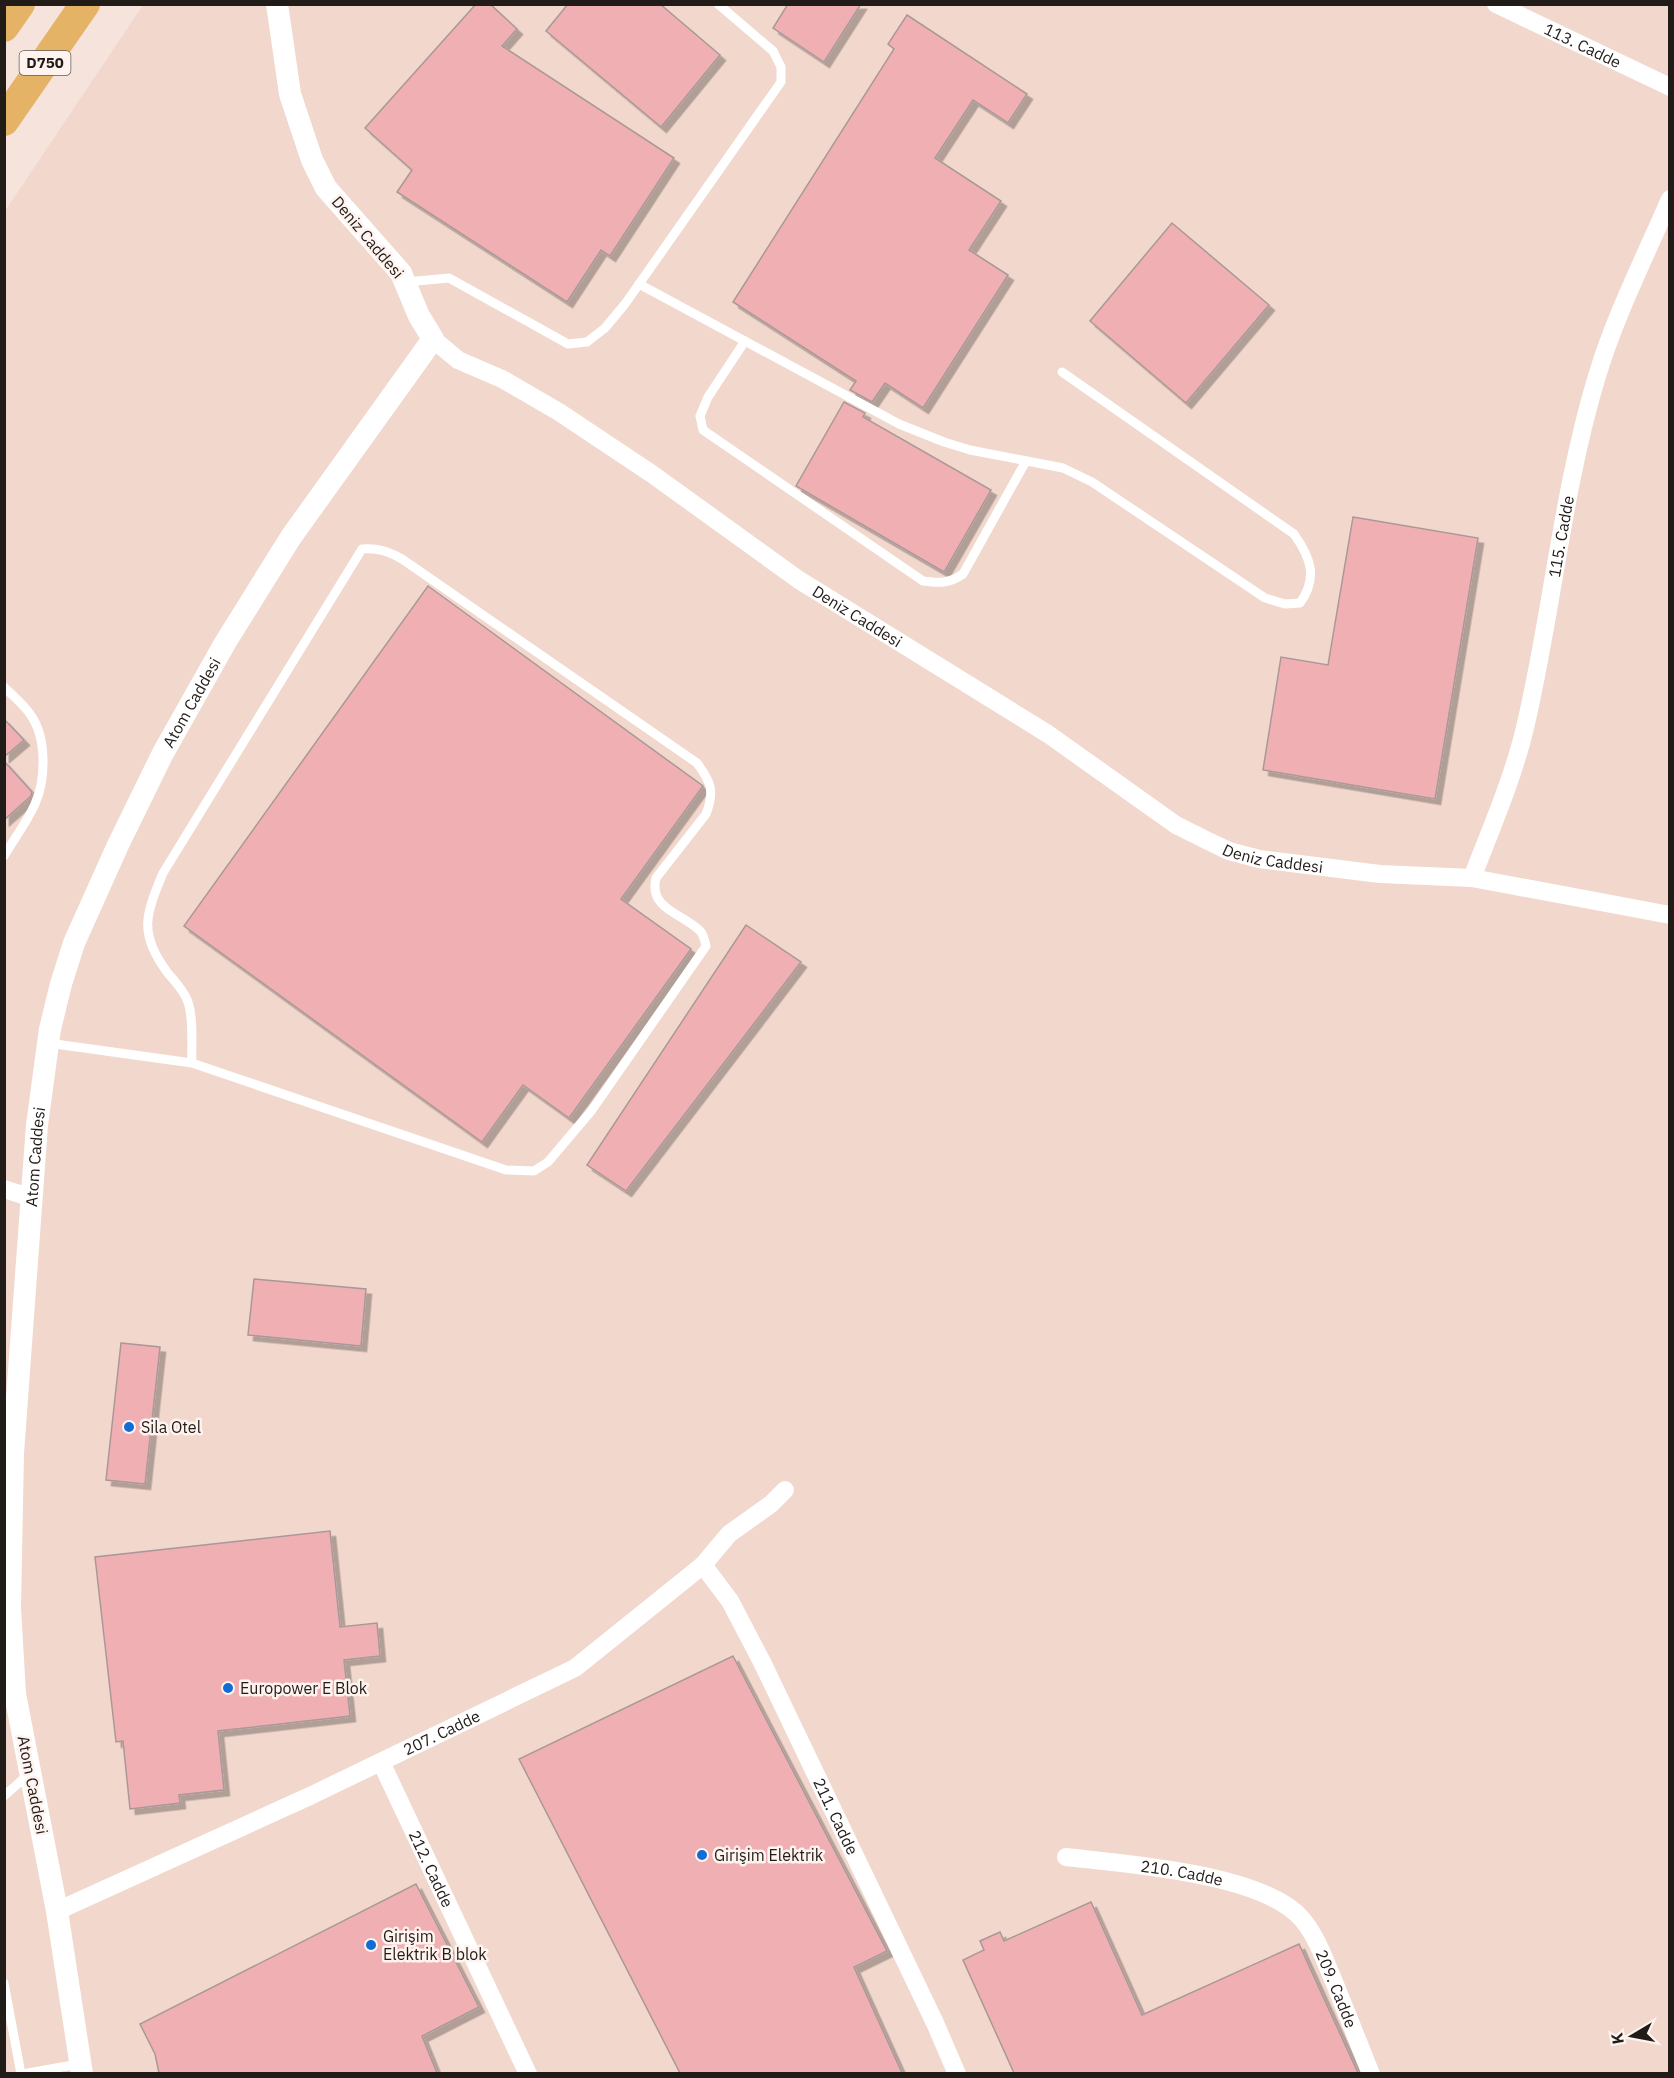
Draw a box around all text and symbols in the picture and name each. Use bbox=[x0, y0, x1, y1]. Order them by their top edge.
street label: 113. Cadde bbox=[1541, 18, 1625, 72]
road number: D750 bbox=[20, 51, 70, 75]
street label: Deniz Caddesi bbox=[328, 192, 408, 282]
street label: 115. Cadde bbox=[1544, 494, 1578, 579]
street label: Deniz Caddesi bbox=[809, 581, 906, 651]
street label: Atom Caddesi bbox=[158, 654, 225, 751]
street label: Deniz Caddesi bbox=[1219, 839, 1324, 877]
street label: Atom Caddesi bbox=[21, 1106, 49, 1208]
place label: Sila Otel bbox=[141, 1417, 201, 1437]
marker: Sila Otel bbox=[122, 1420, 136, 1434]
place label: Europower E Blok bbox=[240, 1678, 368, 1698]
marker: Europower E Blok bbox=[221, 1681, 235, 1695]
street label: 207. Cadde bbox=[400, 1705, 483, 1759]
street label: Atom Caddesi bbox=[14, 1734, 52, 1836]
street label: 211. Cadde bbox=[809, 1775, 863, 1858]
street label: 212. Cadde bbox=[405, 1827, 458, 1911]
place label: Girişim Elektrik bbox=[714, 1845, 824, 1865]
marker: Girişim Elektrik bbox=[695, 1848, 709, 1862]
street label: 210. Cadde bbox=[1140, 1856, 1225, 1890]
place label: Girişim Elektrik B blok bbox=[383, 1926, 487, 1964]
marker: Girişim Elektrik B blok bbox=[364, 1938, 378, 1952]
street label: 209. Cadde bbox=[1312, 1946, 1362, 2031]
north arrow bbox=[1602, 2006, 1662, 2066]
text: K bbox=[1606, 2031, 1628, 2046]

